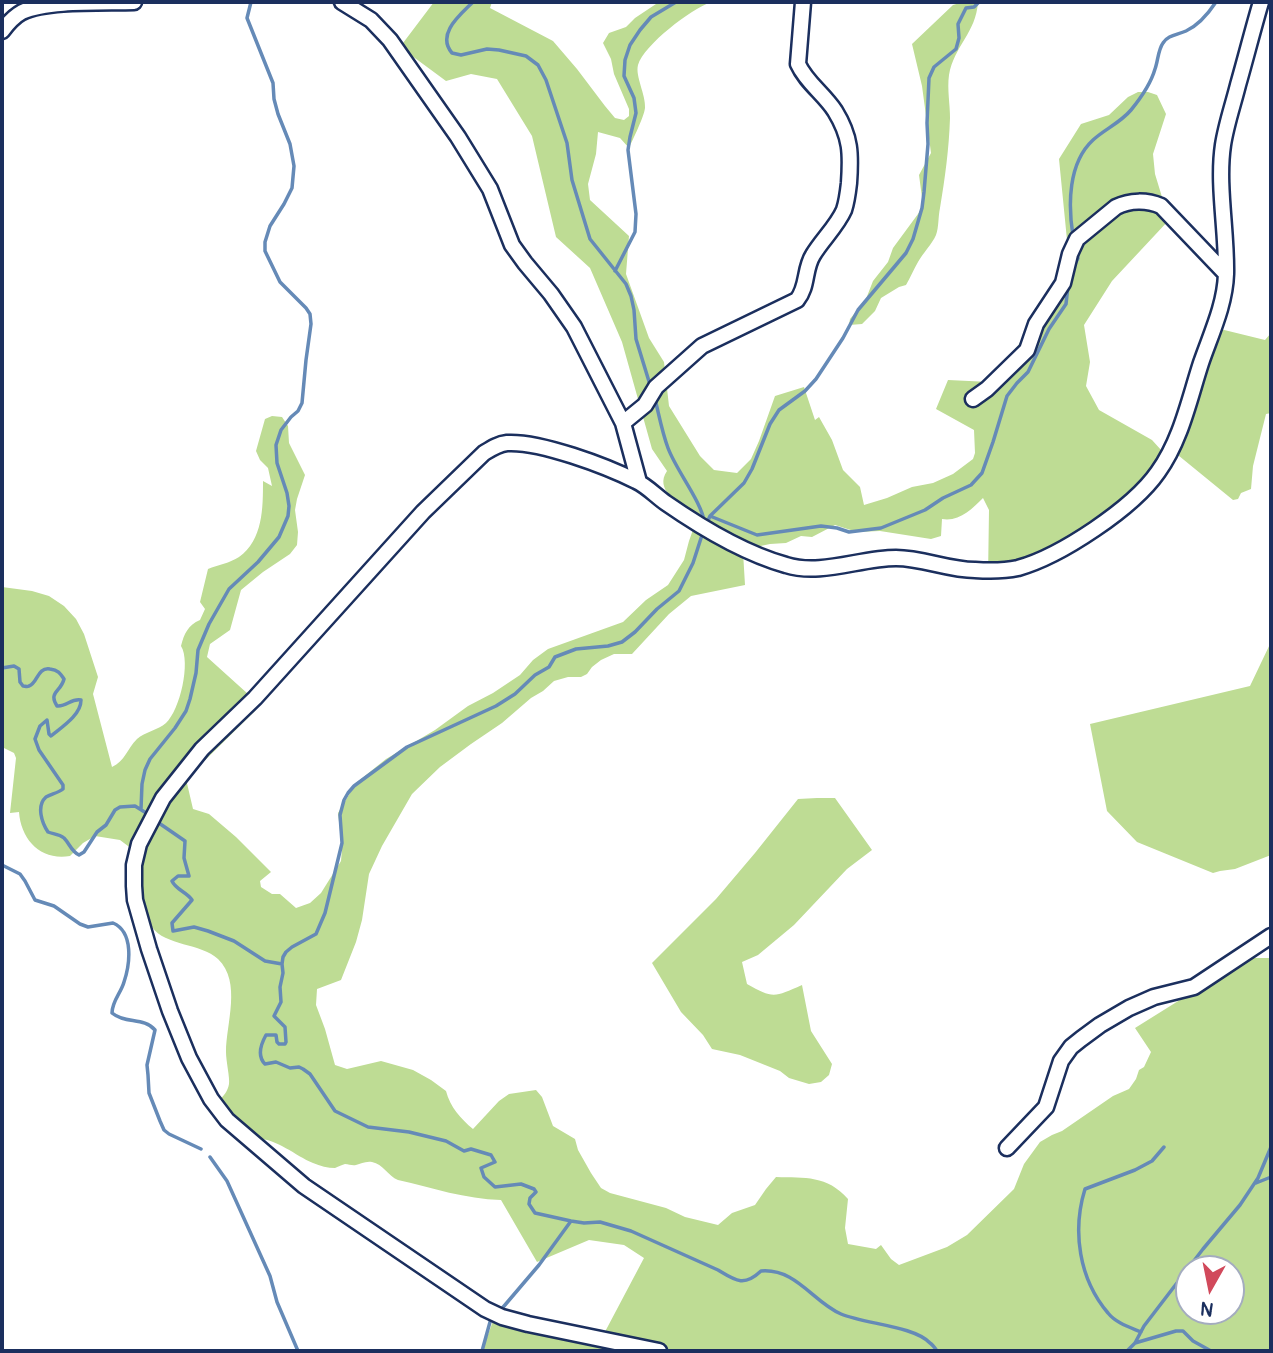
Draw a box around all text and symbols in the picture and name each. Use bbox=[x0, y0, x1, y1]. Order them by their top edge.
north arrow bbox=[1175, 1255, 1245, 1325]
text: N bbox=[1199, 1296, 1215, 1322]

